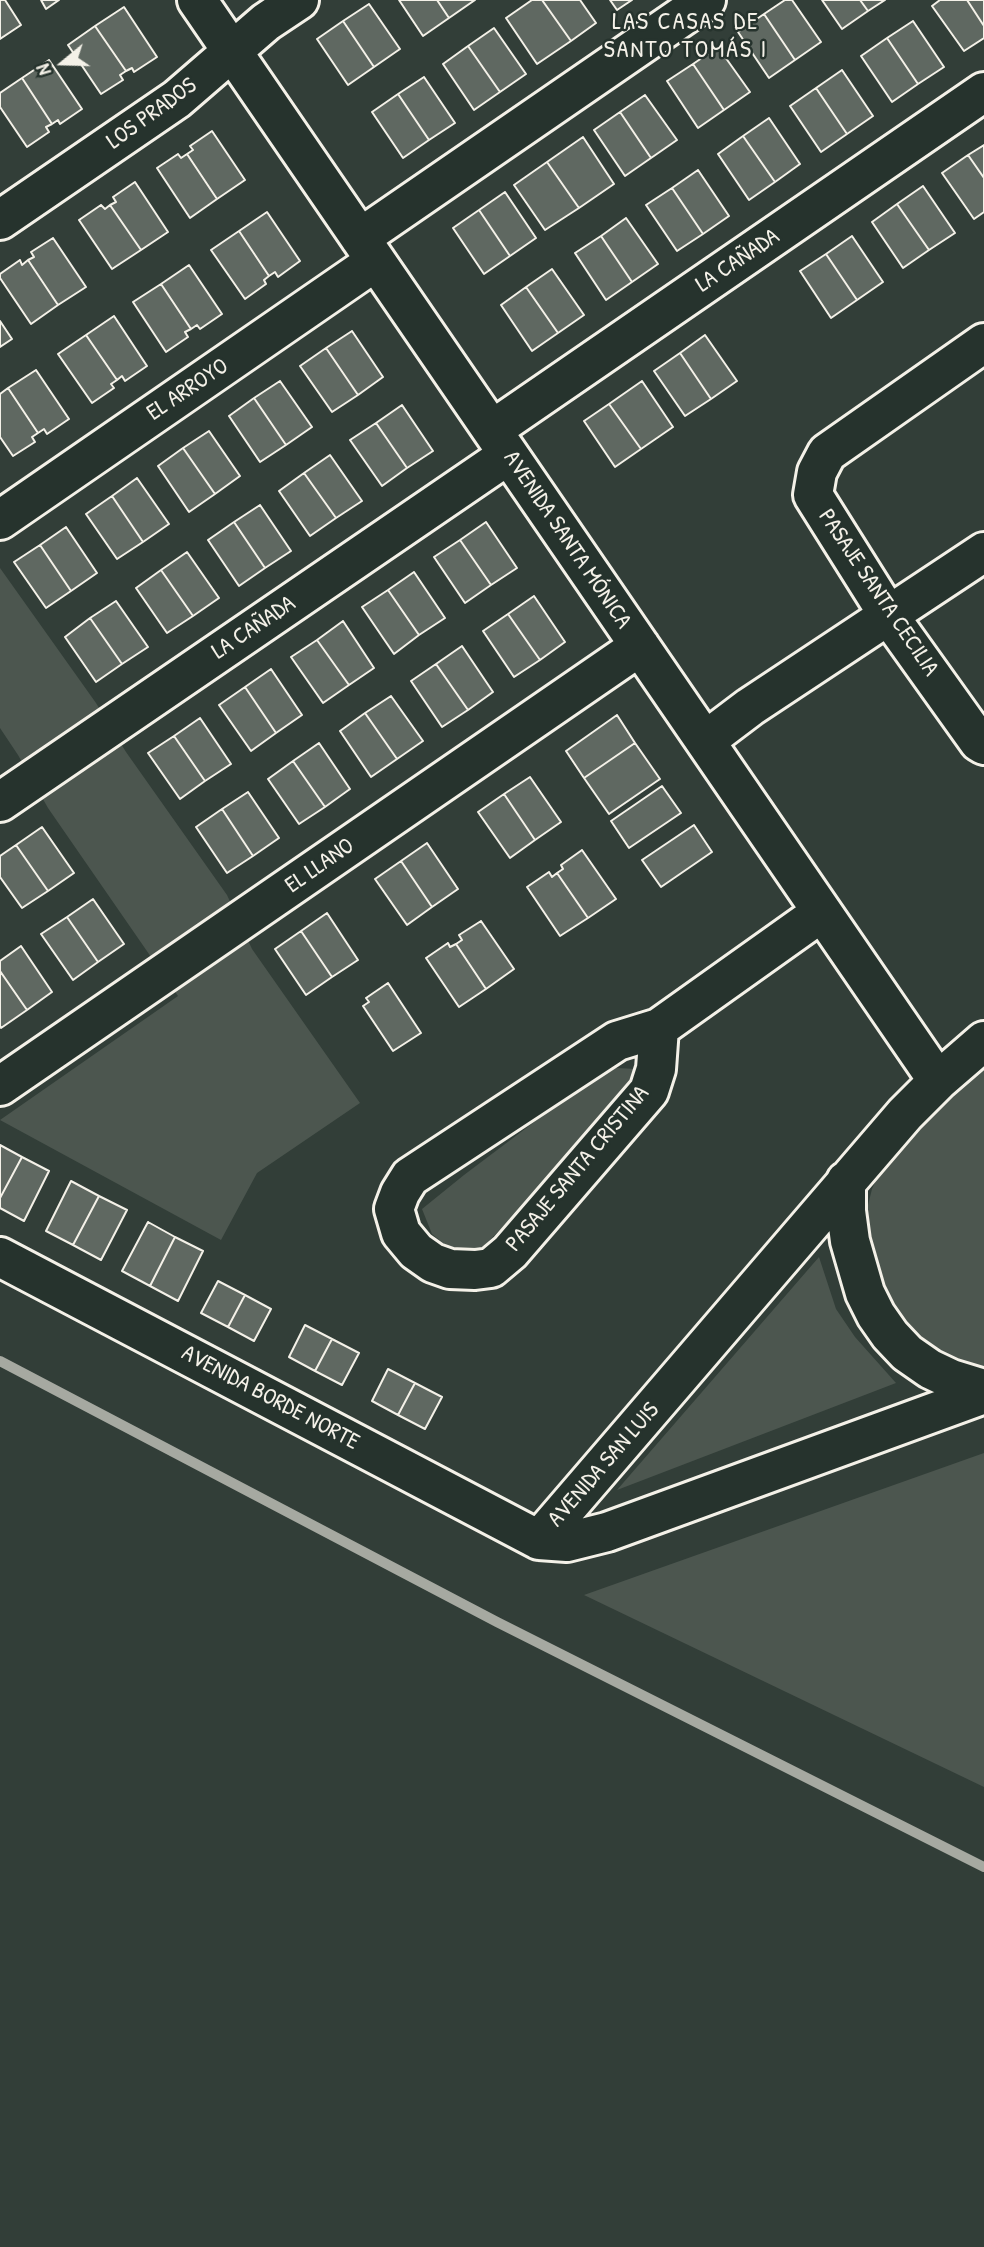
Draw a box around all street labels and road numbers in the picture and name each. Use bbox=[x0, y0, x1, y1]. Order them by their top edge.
street label: LOS PRADOS bbox=[102, 72, 202, 156]
street label: LA CAÑADA bbox=[691, 223, 785, 299]
street label: EL ARROYO bbox=[142, 353, 234, 427]
street label: AVENIDA SANTA MÓNICA bbox=[497, 446, 637, 634]
street label: PASAJE SANTA CECILIA bbox=[812, 504, 944, 682]
street label: LA CAÑADA bbox=[207, 590, 301, 666]
street label: EL LLANO bbox=[280, 833, 360, 899]
street label: PASAJE SANTA CRISTINA bbox=[501, 1080, 655, 1258]
street label: AVENIDA BORDE NORTE bbox=[177, 1340, 363, 1456]
street label: AVENIDA SAN LUIS bbox=[542, 1397, 666, 1533]

